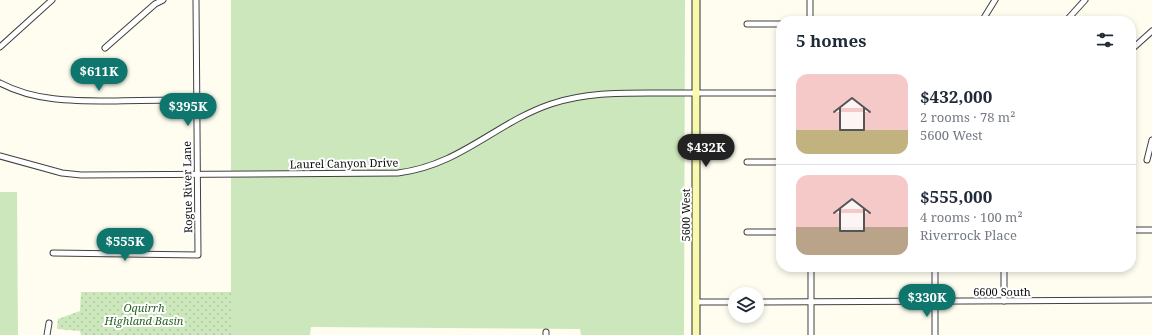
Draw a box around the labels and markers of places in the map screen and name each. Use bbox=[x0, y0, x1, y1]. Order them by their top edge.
pin: $611K bbox=[71, 58, 127, 92]
pin: $395K bbox=[160, 93, 216, 127]
pin: $432K bbox=[678, 134, 734, 168]
pin: $555K bbox=[97, 228, 153, 262]
pin: $330K bbox=[899, 284, 955, 318]

